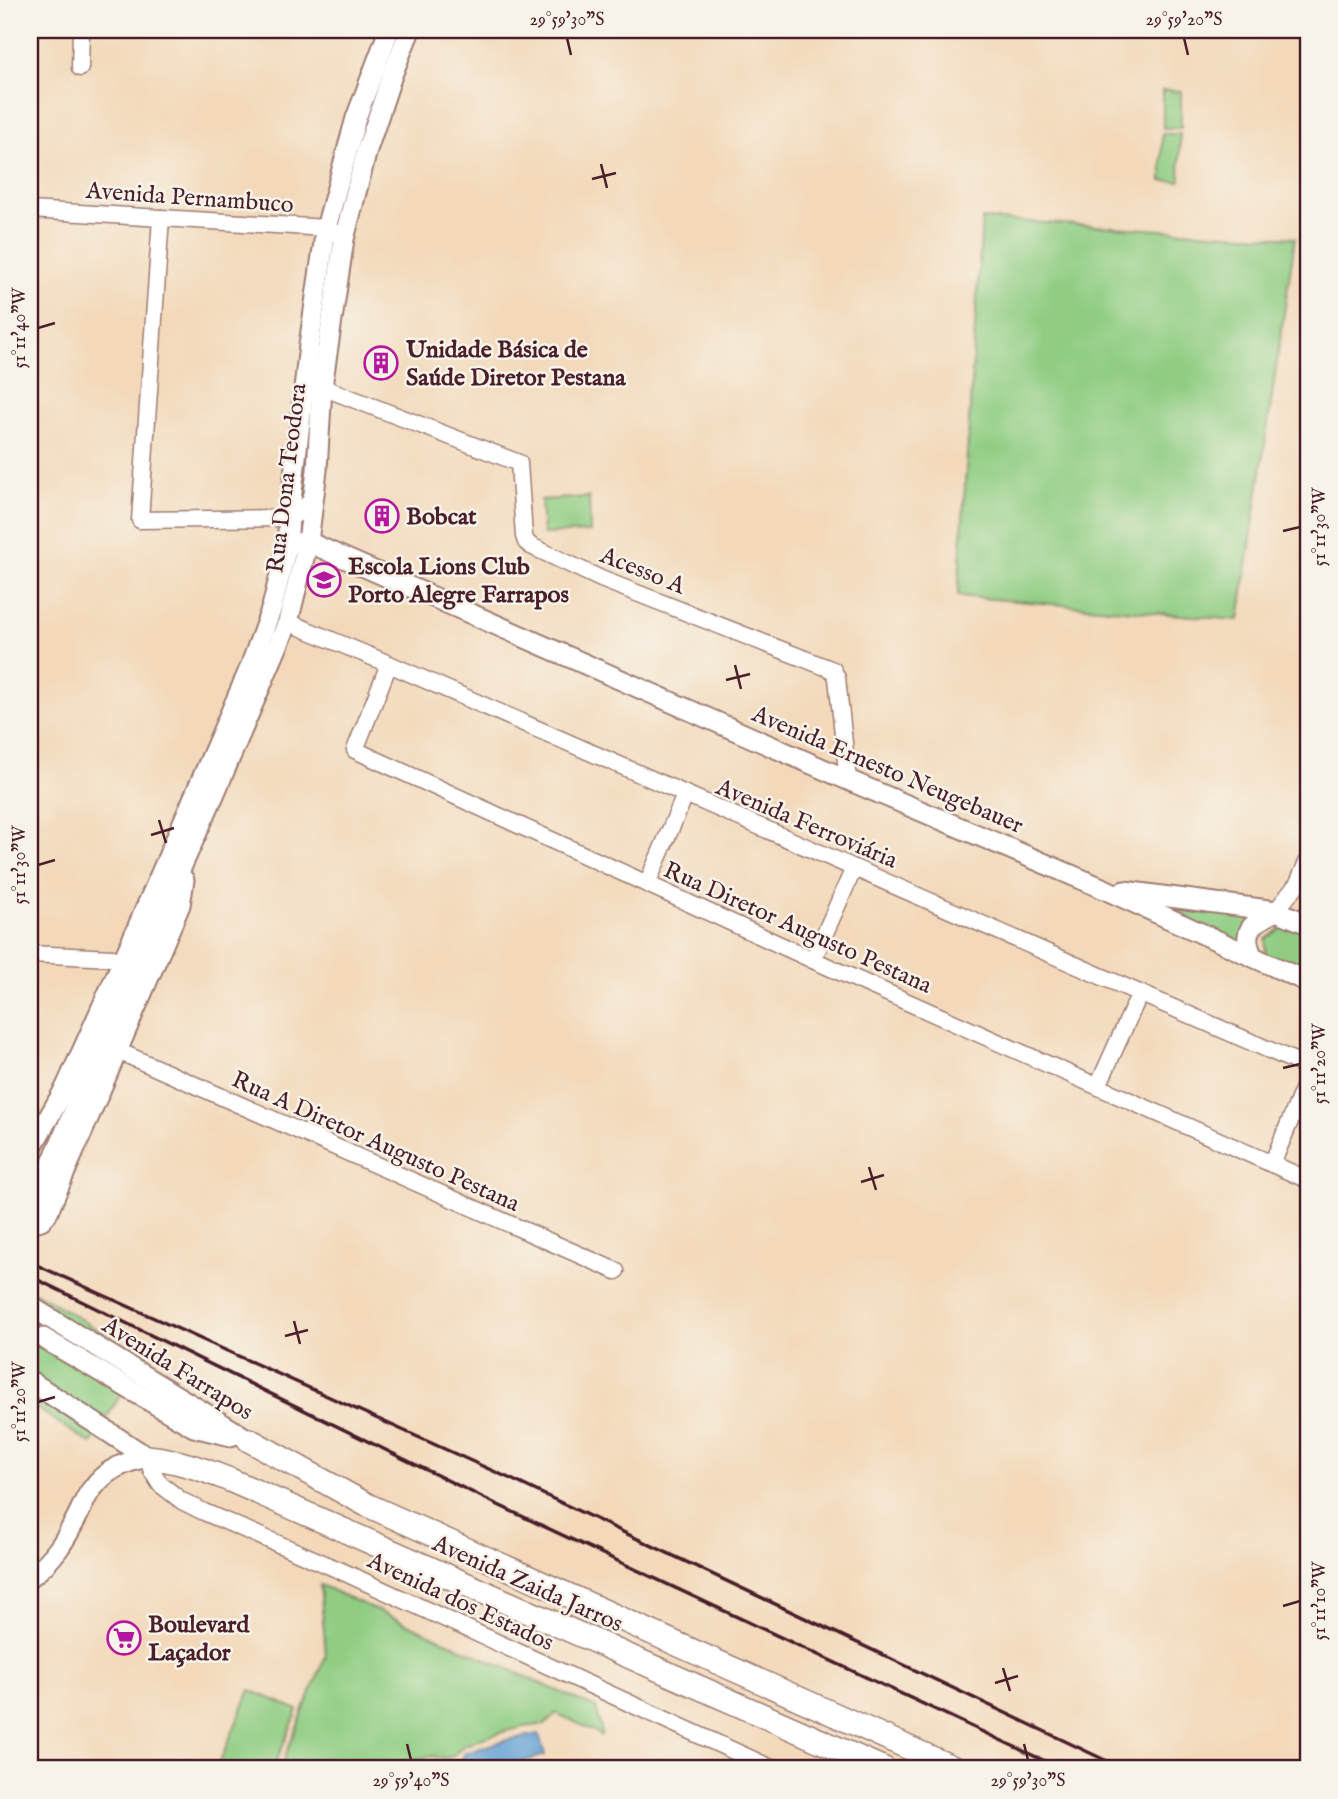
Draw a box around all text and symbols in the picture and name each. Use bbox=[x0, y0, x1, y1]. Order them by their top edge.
text: 29°59'30"S bbox=[529, 9, 605, 32]
text: 29°59'20"S bbox=[1146, 9, 1222, 32]
street label: Avenida Pernambuco bbox=[84, 176, 295, 221]
text: 51°11'40"W bbox=[9, 287, 32, 369]
place label: Unidade Básica de Saúde Diretor Pestana bbox=[405, 335, 626, 394]
building icon: Unidade Básica de Saúde Diretor Pestana bbox=[362, 344, 400, 382]
street label: Rua Dona Teodora bbox=[260, 381, 315, 575]
text: 51°11'30"W bbox=[1309, 487, 1332, 566]
building icon: Bobcat bbox=[363, 497, 401, 535]
place label: Bobcat bbox=[406, 502, 477, 533]
street label: Acesso A bbox=[595, 540, 690, 603]
place label: Escola Lions Club Porto Alegre Farrapos bbox=[348, 552, 569, 611]
school or university icon: Escola Lions Club Porto Alegre Farrapos bbox=[305, 561, 343, 599]
street label: Avenida Ernesto Neugebauer bbox=[746, 699, 1028, 842]
street label: Avenida Ferroviária bbox=[710, 772, 902, 877]
text: 51°11'30"W bbox=[9, 825, 32, 904]
street label: Rua Diretor Augusto Pestana bbox=[658, 855, 937, 1002]
text: 51°11'20"W bbox=[1309, 1023, 1332, 1104]
street label: Rua A Diretor Augusto Pestana bbox=[227, 1065, 525, 1220]
street label: Avenida Farrapos bbox=[95, 1310, 259, 1428]
text: 51°11'20"W bbox=[9, 1361, 32, 1442]
street label: Avenida Zaida Jarros bbox=[426, 1528, 627, 1640]
street label: Avenida dos Estados bbox=[361, 1545, 558, 1659]
text: 51°11'10"W bbox=[1309, 1561, 1332, 1640]
place label: Boulevard Laçador bbox=[148, 1610, 250, 1669]
supermarket icon: Boulevard Laçador bbox=[105, 1619, 143, 1657]
text: 29°59'40"S bbox=[372, 1770, 450, 1793]
text: 29°59'30"S bbox=[990, 1770, 1066, 1793]

